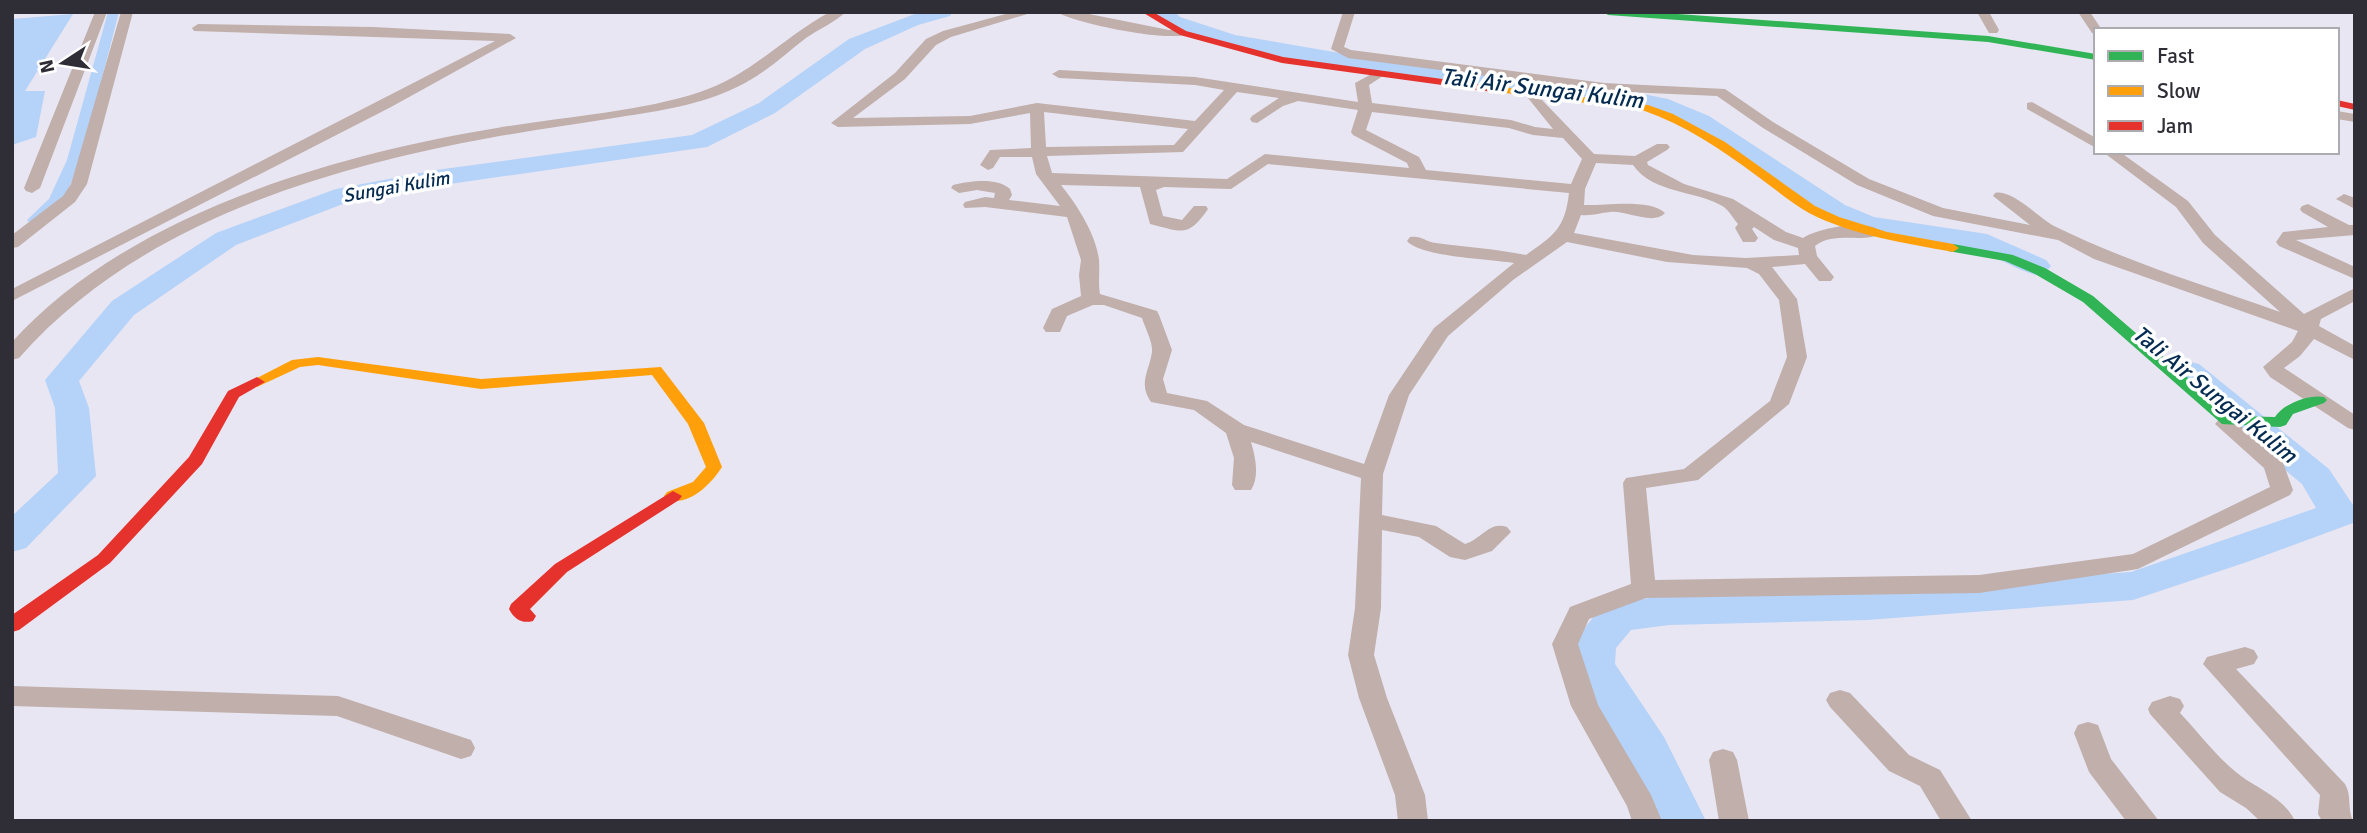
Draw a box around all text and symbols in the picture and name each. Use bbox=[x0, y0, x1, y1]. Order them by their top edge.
north arrow bbox=[28, 28, 98, 98]
legend bbox=[2094, 28, 2339, 154]
text: Fast bbox=[2157, 43, 2194, 69]
text: N bbox=[34, 57, 60, 75]
water label: Tali Air Sungai Kulim bbox=[1439, 62, 1645, 115]
text: Slow bbox=[2157, 78, 2201, 104]
text: Jam bbox=[2157, 113, 2193, 139]
water label: Sungai Kulim bbox=[341, 166, 452, 208]
water label: Tali Air Sungai Kulim bbox=[2127, 319, 2303, 470]

